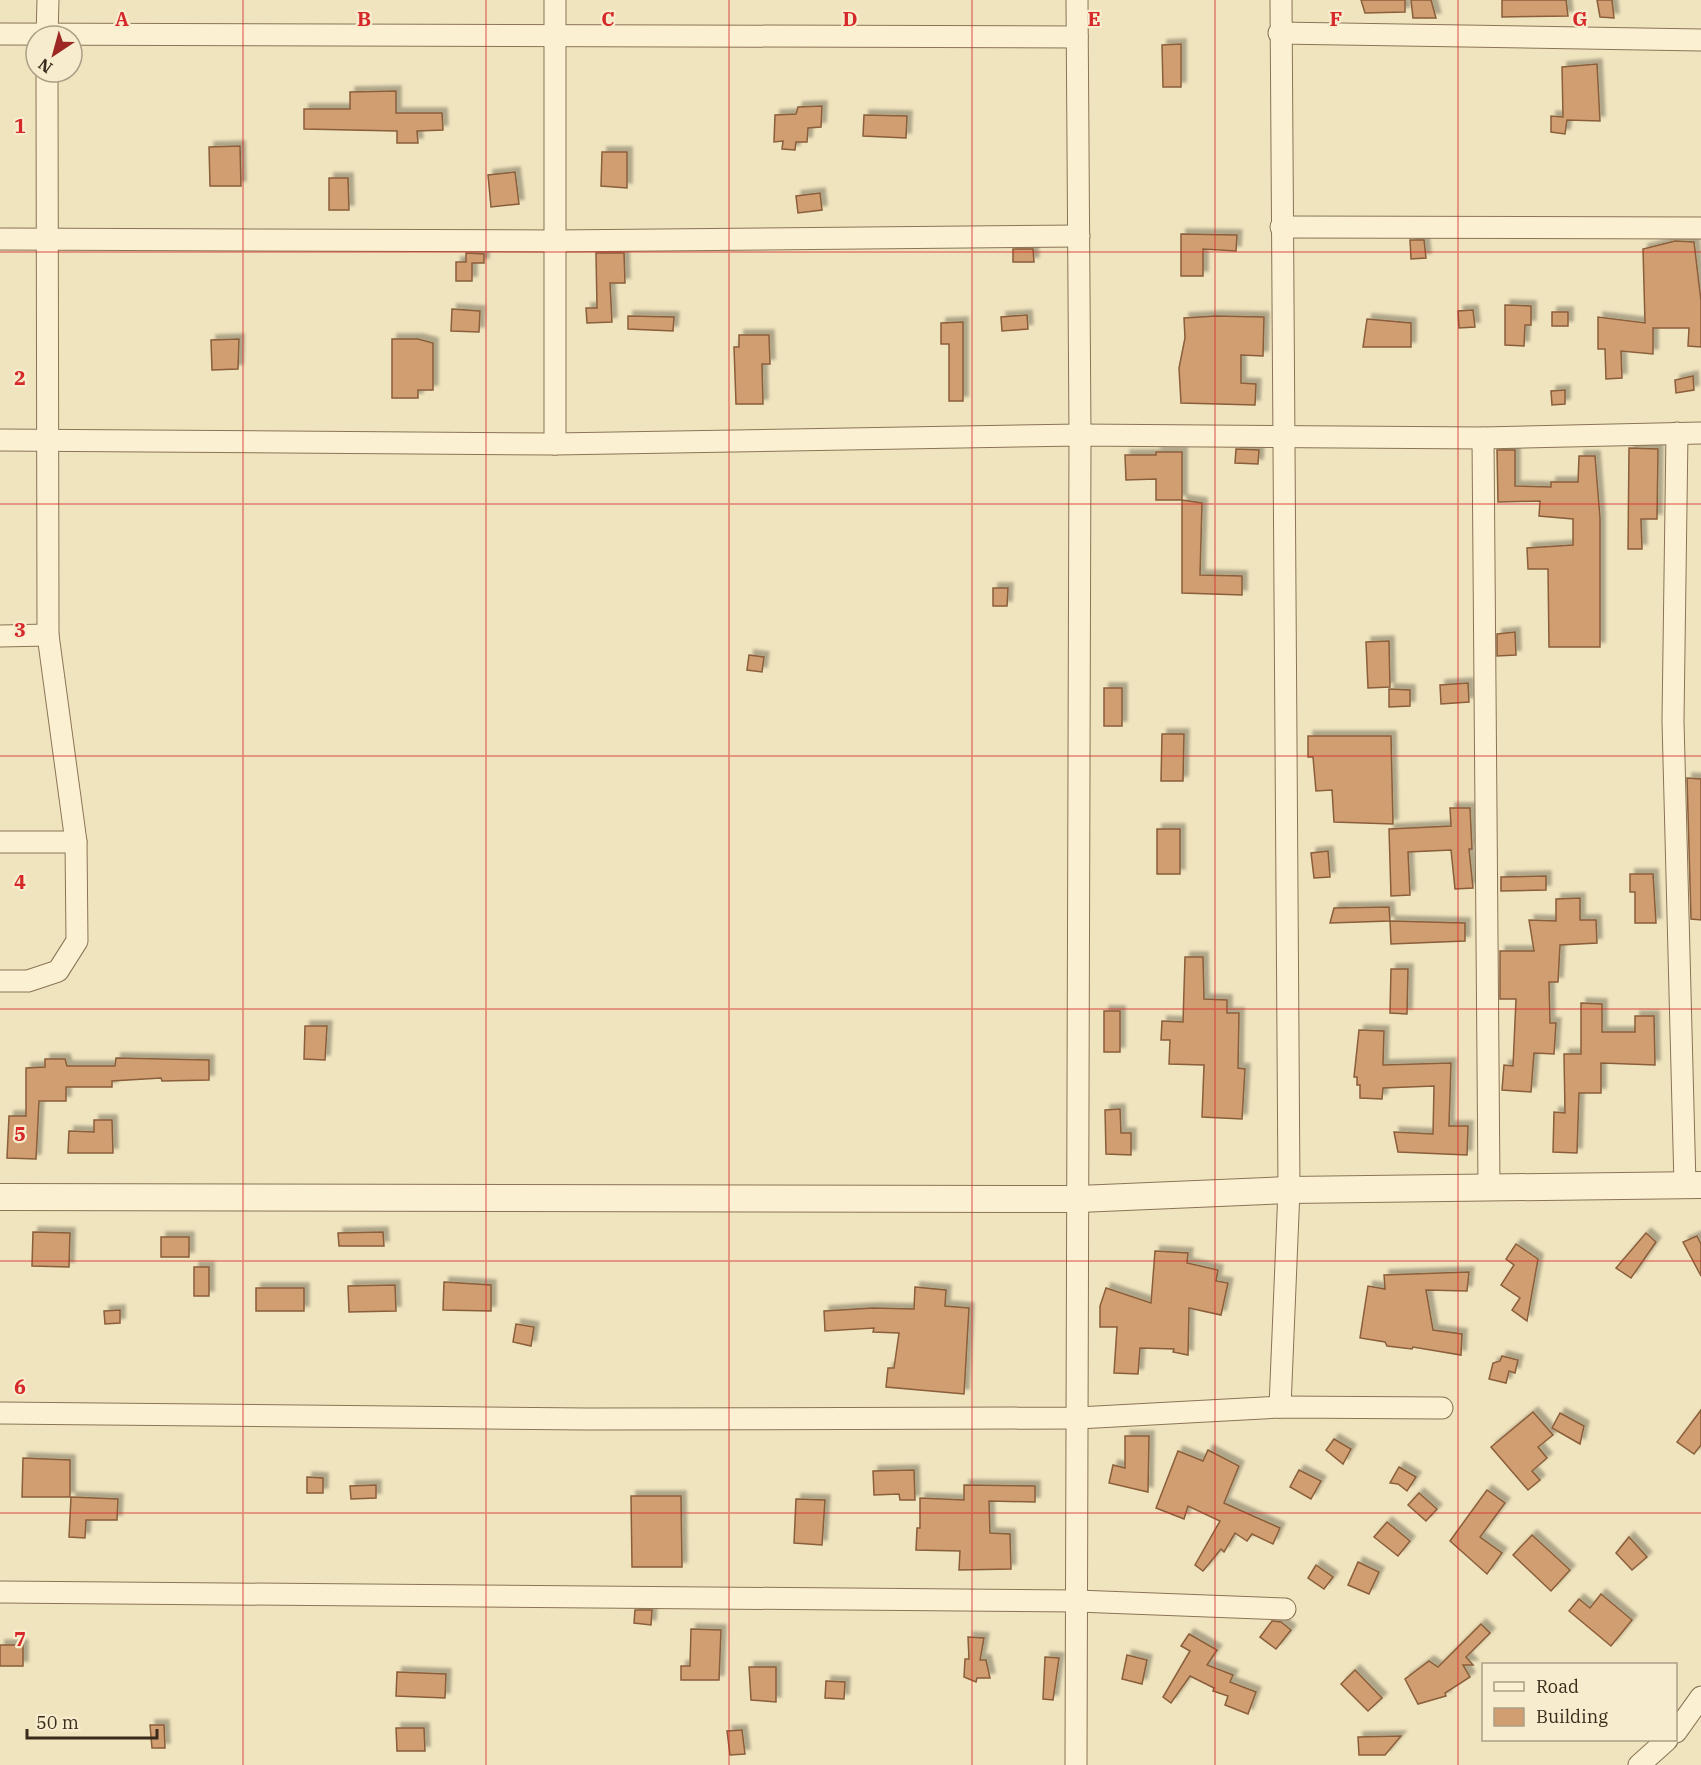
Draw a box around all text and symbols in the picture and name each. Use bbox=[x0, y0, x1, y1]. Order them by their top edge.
text: A bbox=[115, 5, 129, 32]
text: B bbox=[357, 5, 371, 32]
text: C bbox=[601, 5, 615, 32]
text: D bbox=[842, 5, 858, 32]
text: E bbox=[1087, 5, 1101, 32]
text: F bbox=[1330, 5, 1342, 32]
text: G bbox=[1572, 5, 1588, 32]
north arrow bbox=[24, 24, 84, 84]
text: N bbox=[34, 54, 56, 78]
text: 1 bbox=[14, 112, 26, 139]
text: 2 bbox=[14, 364, 26, 391]
text: 3 bbox=[14, 616, 26, 643]
text: 4 bbox=[14, 868, 26, 895]
text: 5 bbox=[14, 1120, 26, 1147]
text: 6 bbox=[14, 1373, 26, 1400]
text: 7 bbox=[14, 1625, 26, 1652]
legend bbox=[1482, 1663, 1677, 1741]
text: Road bbox=[1536, 1675, 1579, 1698]
scale bar bbox=[27, 1702, 158, 1740]
text: Building bbox=[1536, 1705, 1608, 1728]
text: 50 m bbox=[36, 1711, 79, 1734]

